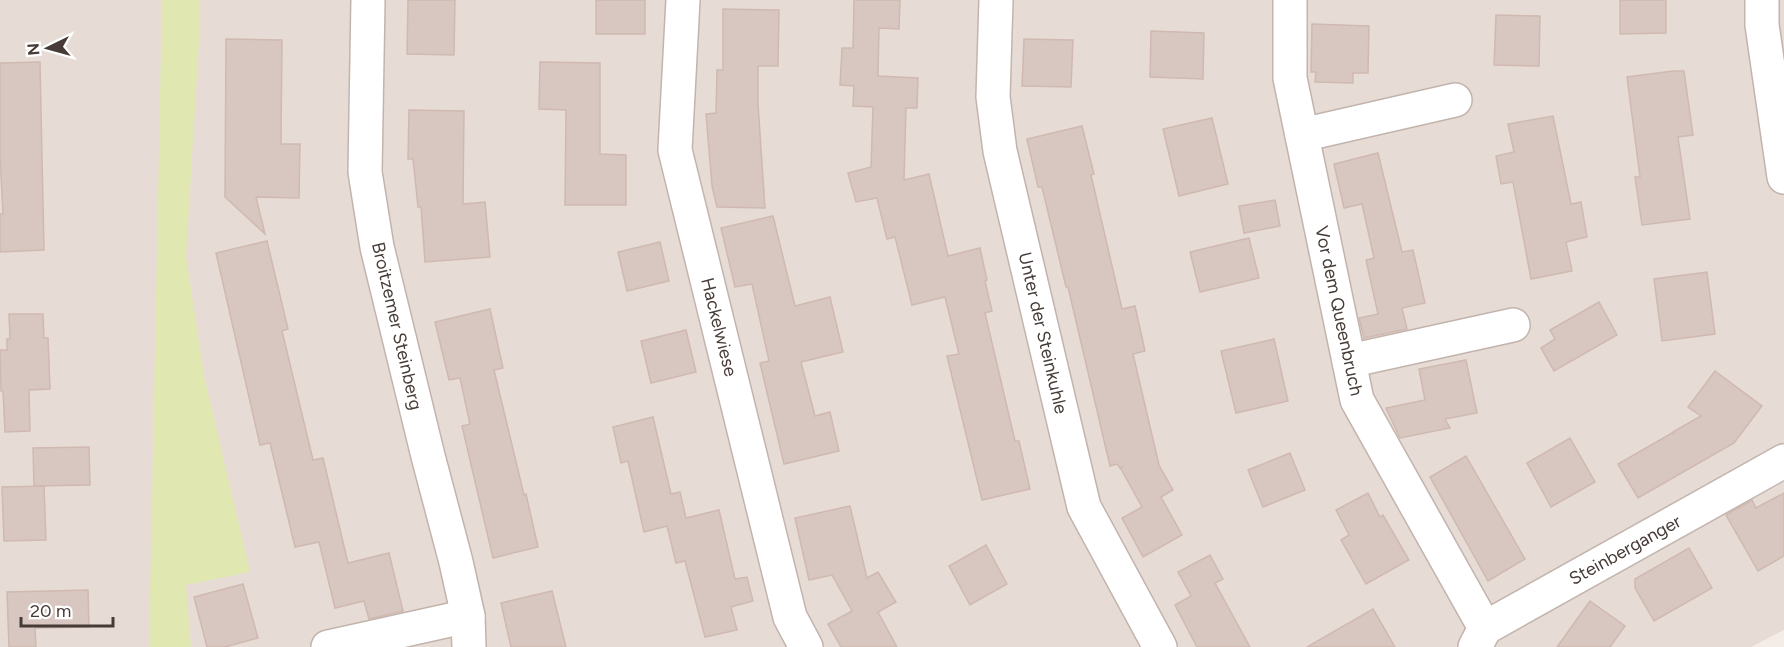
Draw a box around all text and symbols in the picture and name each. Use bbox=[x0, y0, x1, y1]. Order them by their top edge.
north arrow bbox=[18, 18, 78, 78]
text: N bbox=[24, 42, 44, 56]
street label: Vor dem Queenbruch bbox=[1310, 224, 1368, 398]
street label: Broitzemer Steinberg bbox=[367, 240, 427, 412]
street label: Unter der Steinkuhle bbox=[1014, 250, 1072, 416]
street label: Hackelwiese bbox=[696, 275, 742, 379]
street label: Steinberganger bbox=[1565, 510, 1685, 590]
scale bar bbox=[21, 590, 112, 628]
text: 20 m bbox=[30, 600, 71, 622]

